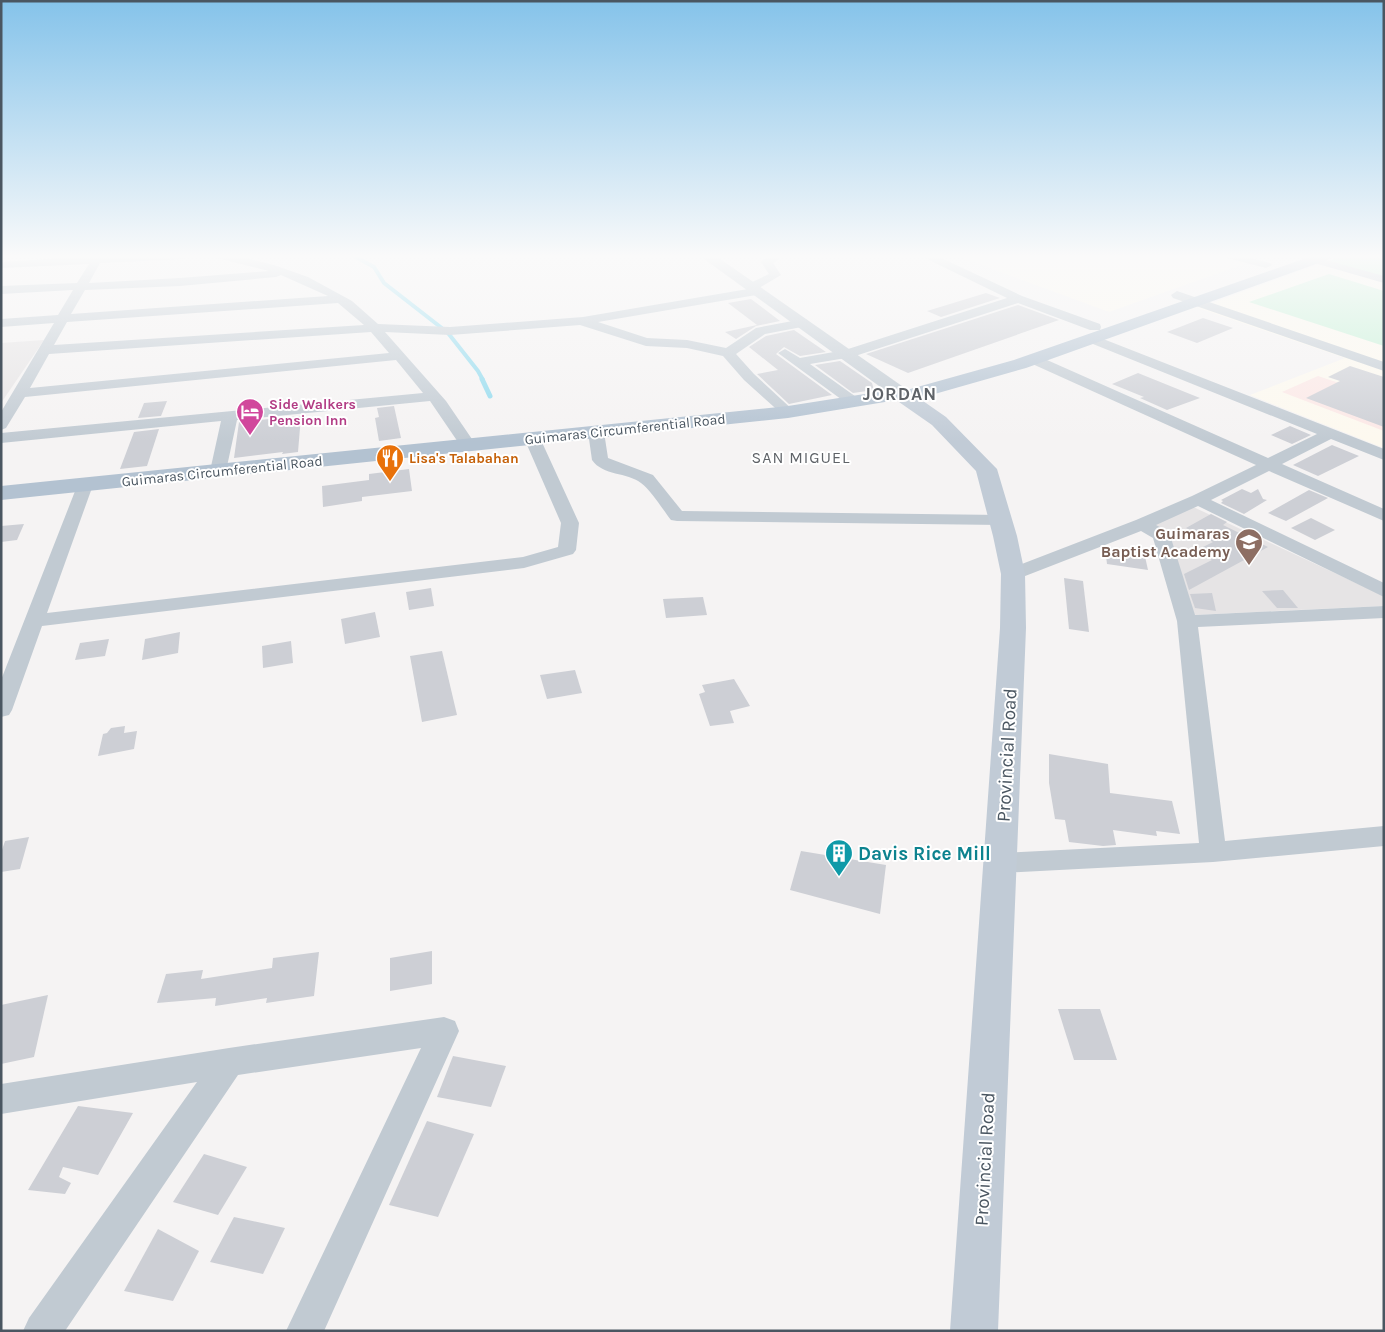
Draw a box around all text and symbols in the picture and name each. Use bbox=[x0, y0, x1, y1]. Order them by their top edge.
district label: JORDAN bbox=[863, 383, 937, 405]
place label: Side Walkers Pension Inn bbox=[269, 396, 356, 429]
hotel icon: Side Walkers Pension Inn bbox=[235, 397, 265, 436]
street label: Guimaras Circumferential Road bbox=[524, 410, 726, 448]
restaurant icon: Lisa's Talabahan bbox=[375, 443, 405, 482]
district label: SAN MIGUEL bbox=[752, 448, 850, 467]
place label: Lisa's Talabahan bbox=[409, 450, 519, 467]
street label: Guimaras Circumferential Road bbox=[121, 452, 323, 490]
place label: Guimaras Baptist Academy bbox=[1101, 524, 1230, 561]
school or university icon: Guimaras Baptist Academy bbox=[1234, 527, 1264, 566]
street label: Provincial Road bbox=[993, 688, 1021, 823]
building icon: Davis Rice Mill bbox=[824, 838, 854, 877]
place label: Davis Rice Mill bbox=[858, 843, 991, 865]
street label: Provincial Road bbox=[971, 1092, 999, 1227]

